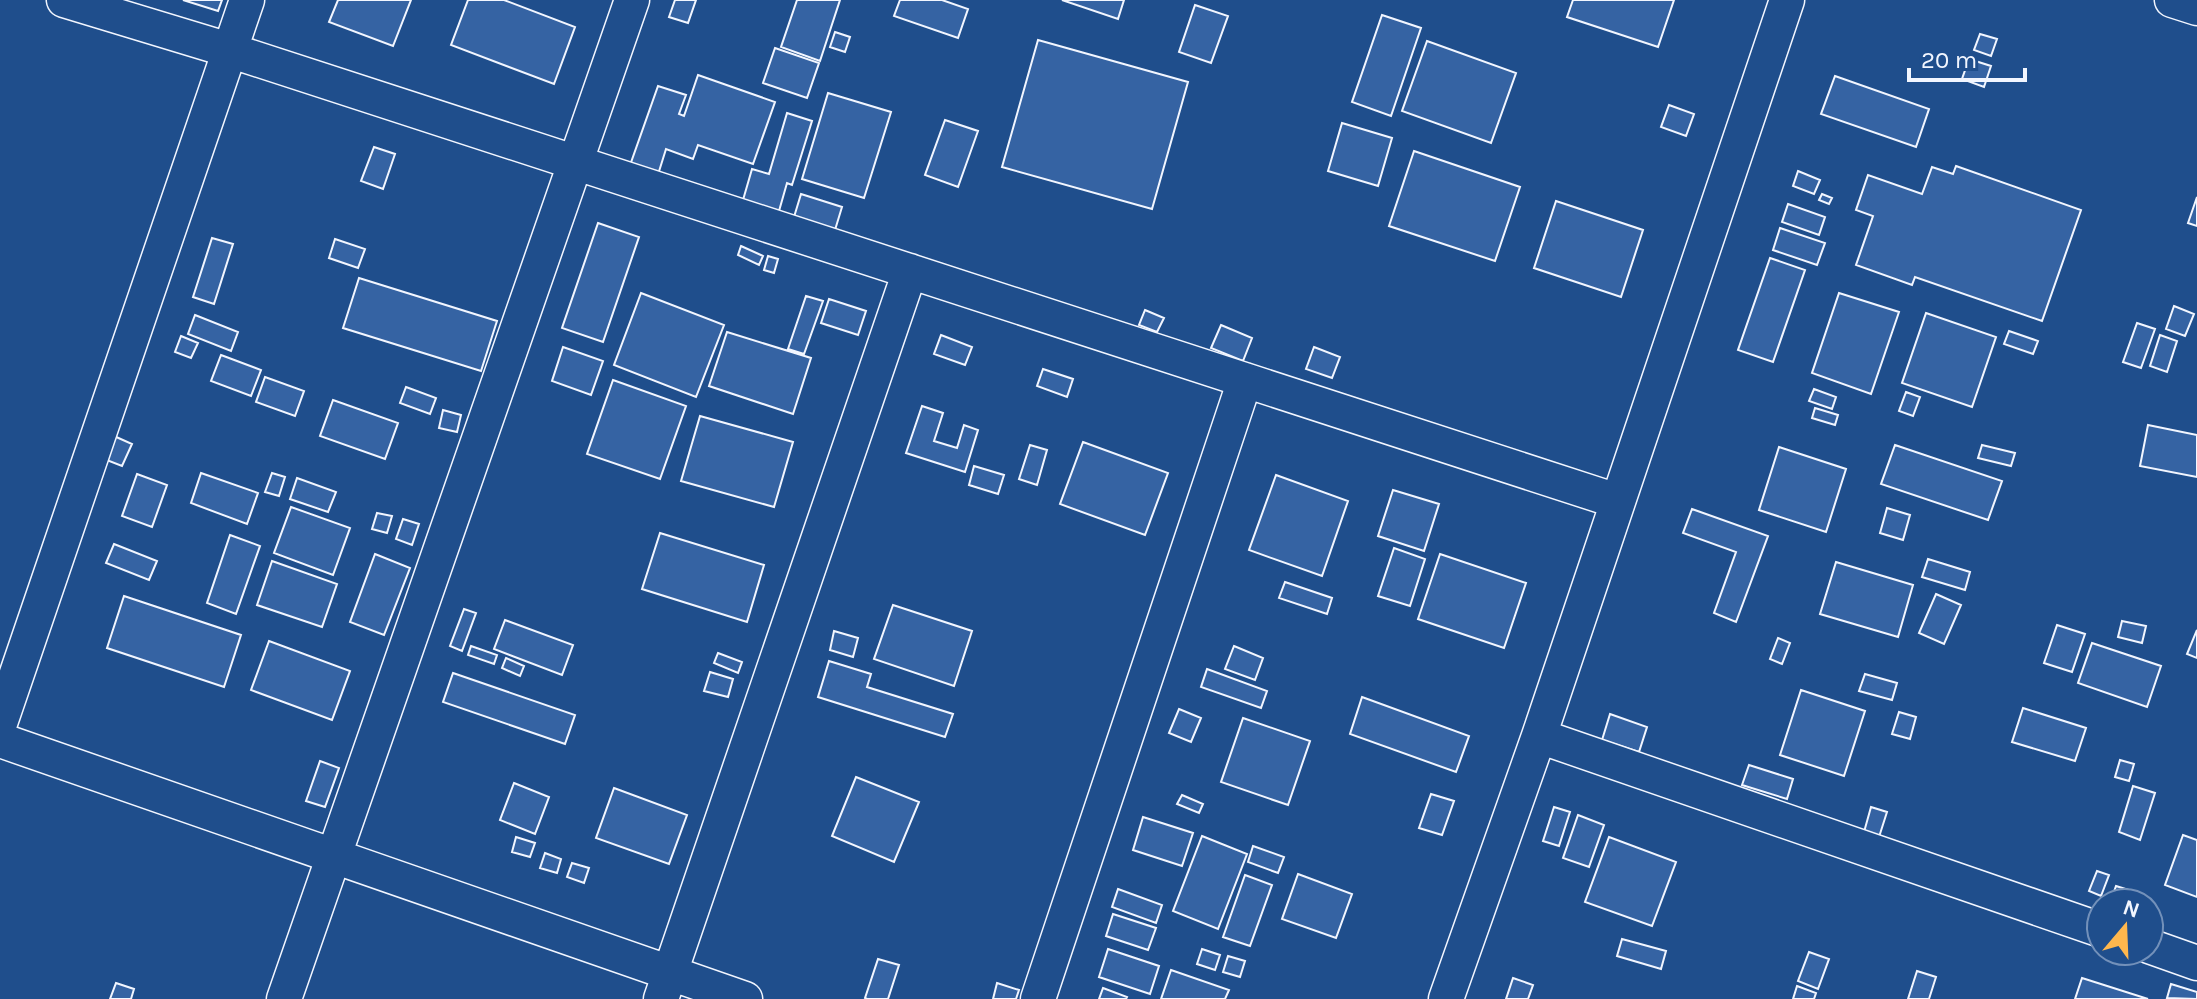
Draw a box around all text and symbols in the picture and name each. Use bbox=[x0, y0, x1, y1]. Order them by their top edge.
scale bar bbox=[1909, 32, 2025, 82]
text: 20 m bbox=[1921, 46, 1977, 74]
north arrow bbox=[2085, 887, 2165, 967]
text: N bbox=[2119, 894, 2143, 924]

